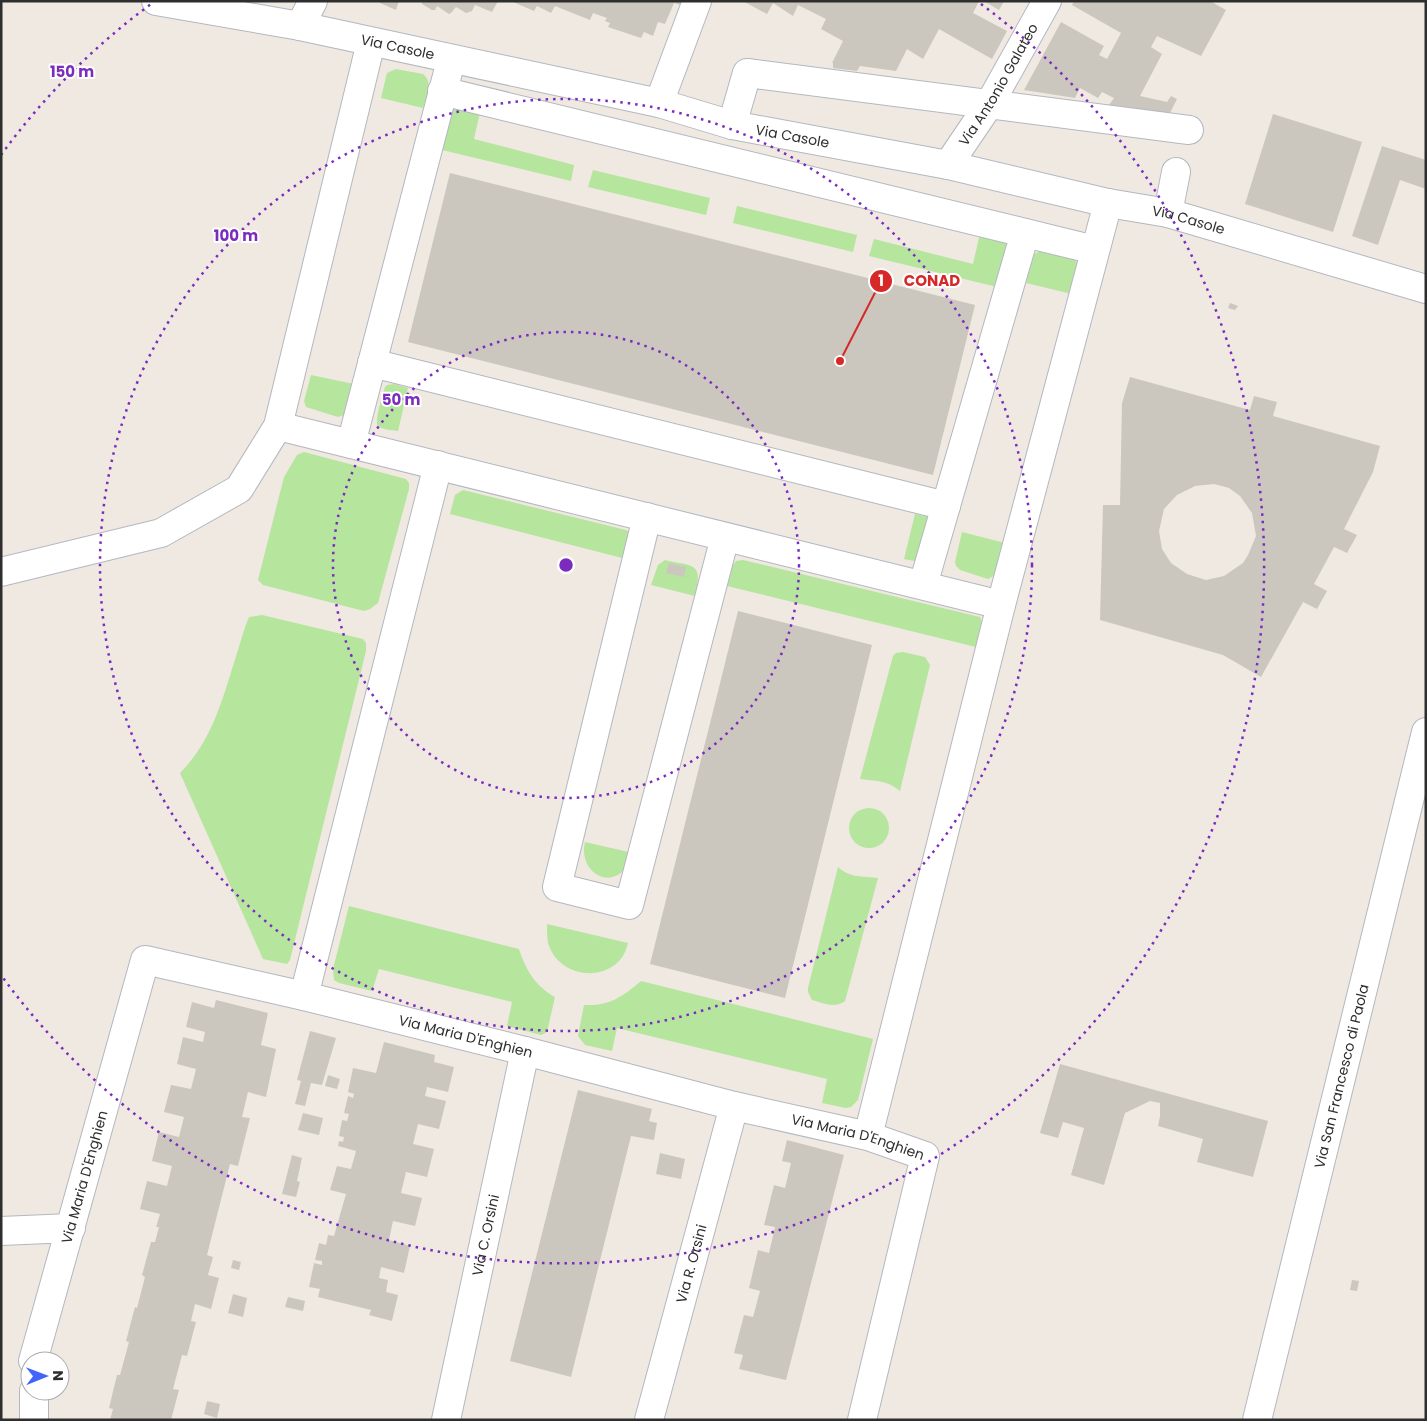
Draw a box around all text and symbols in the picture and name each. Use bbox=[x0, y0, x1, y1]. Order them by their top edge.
street label: Via Antonio Galateo bbox=[954, 20, 1043, 150]
street label: Via Casole bbox=[359, 29, 437, 65]
text: 150 m bbox=[50, 61, 94, 82]
street label: Via Casole bbox=[754, 120, 831, 153]
street label: Via Casole bbox=[1151, 201, 1228, 239]
text: 100 m bbox=[214, 225, 258, 246]
callout: CONAD bbox=[869, 266, 970, 296]
text: 1 bbox=[878, 270, 884, 291]
text: CONAD bbox=[904, 270, 960, 291]
text: 50 m bbox=[382, 389, 420, 410]
centre of rings bbox=[557, 556, 575, 574]
street label: Via San Francesco di Paola bbox=[1309, 982, 1374, 1170]
street label: Via Maria D'Enghien bbox=[397, 1010, 535, 1063]
street label: Via Maria D'Enghien bbox=[56, 1108, 112, 1246]
street label: Via Maria D'Enghien bbox=[789, 1109, 927, 1165]
street label: Via C. Orsini bbox=[467, 1192, 504, 1278]
street label: Via R. Orsini bbox=[671, 1222, 712, 1305]
north arrow bbox=[20, 1351, 70, 1401]
text: N bbox=[48, 1370, 68, 1381]

